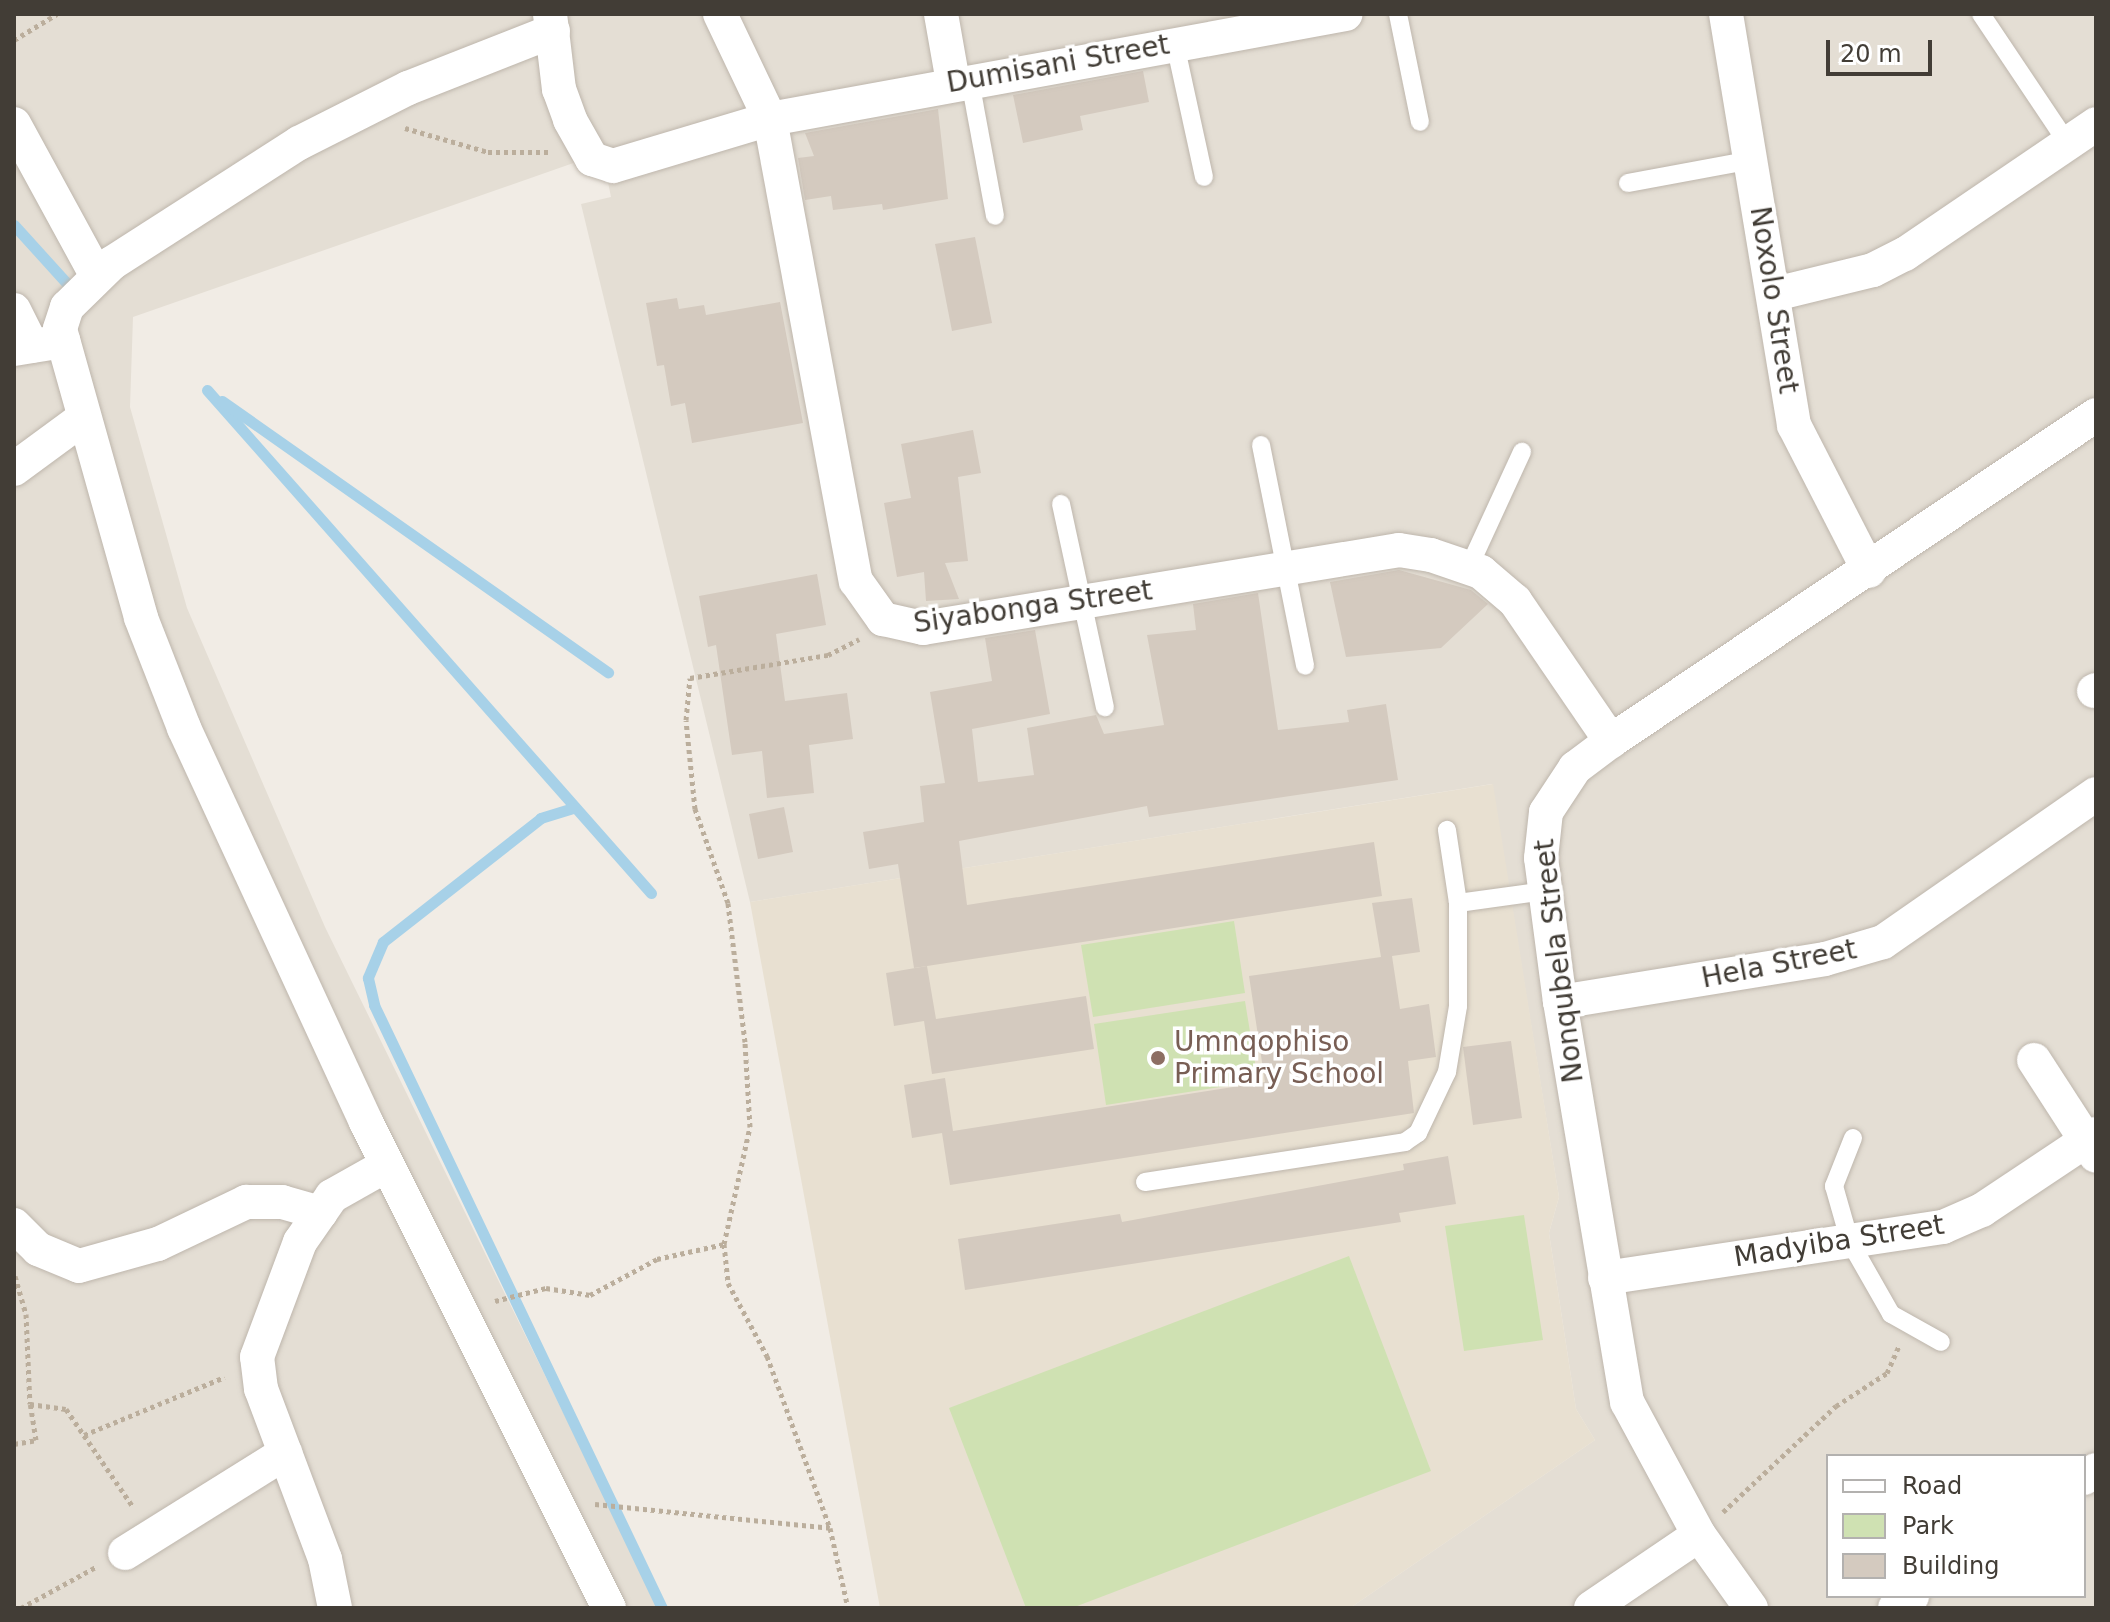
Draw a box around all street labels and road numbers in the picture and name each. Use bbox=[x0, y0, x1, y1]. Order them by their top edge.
street label: Dumisani Street bbox=[944, 28, 1172, 100]
street label: Noxolo Street bbox=[1743, 204, 1805, 396]
street label: Siyabonga Street bbox=[911, 574, 1155, 640]
street label: Nonqubela Street bbox=[1527, 837, 1591, 1085]
street label: Hela Street bbox=[1699, 933, 1859, 995]
street label: Madyiba Street bbox=[1732, 1208, 1946, 1274]

